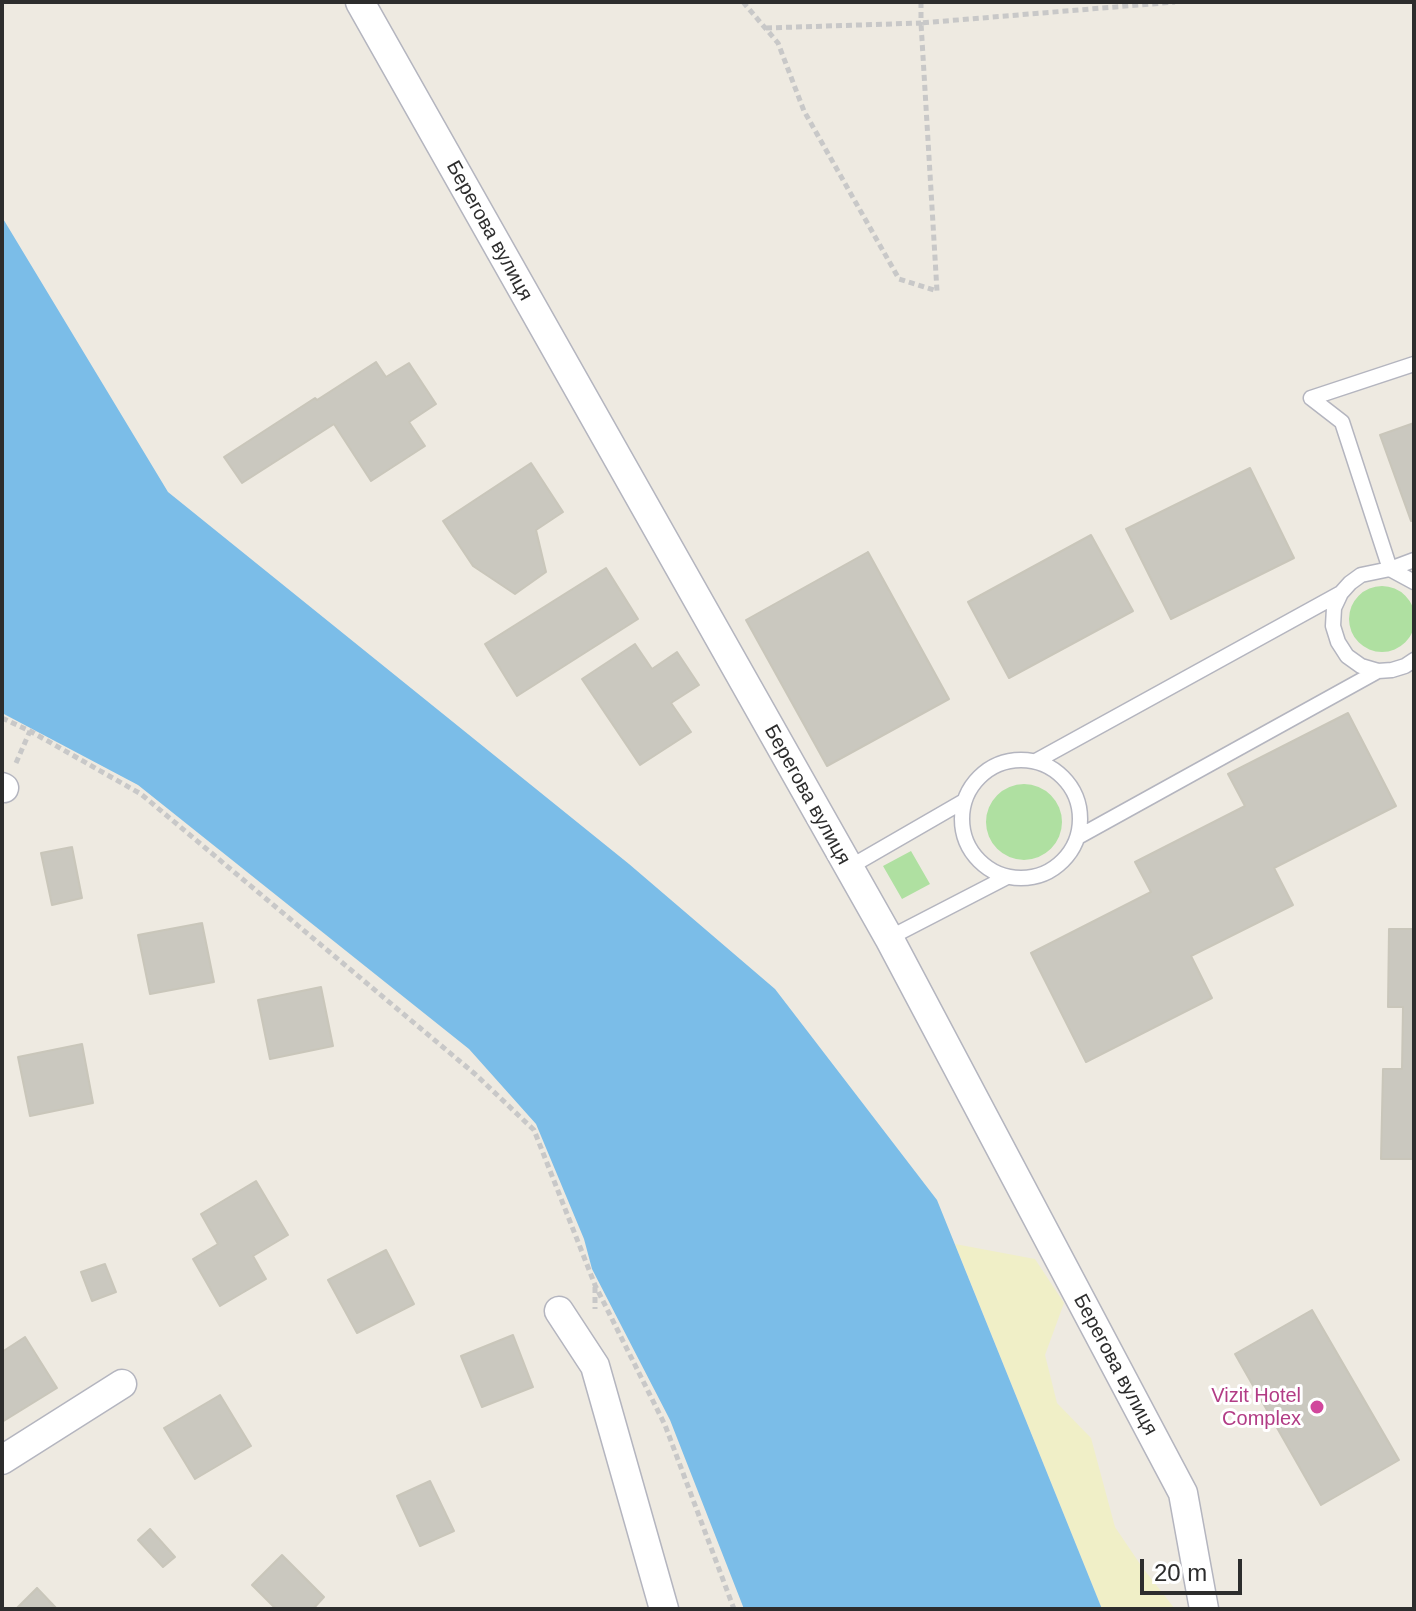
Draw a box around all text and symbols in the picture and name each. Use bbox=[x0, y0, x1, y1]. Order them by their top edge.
street label: Берегова вулиця bbox=[441, 157, 537, 305]
street label: Берегова вулиця bbox=[759, 721, 855, 869]
street label: Берегова вулиця bbox=[1068, 1290, 1162, 1440]
place label: Vizit Hotel Complex bbox=[1211, 1384, 1301, 1431]
marker: Vizit Hotel Complex bbox=[1308, 1398, 1326, 1416]
scale bar bbox=[1144, 1543, 1246, 1593]
text: 20 m bbox=[1154, 1559, 1207, 1586]

